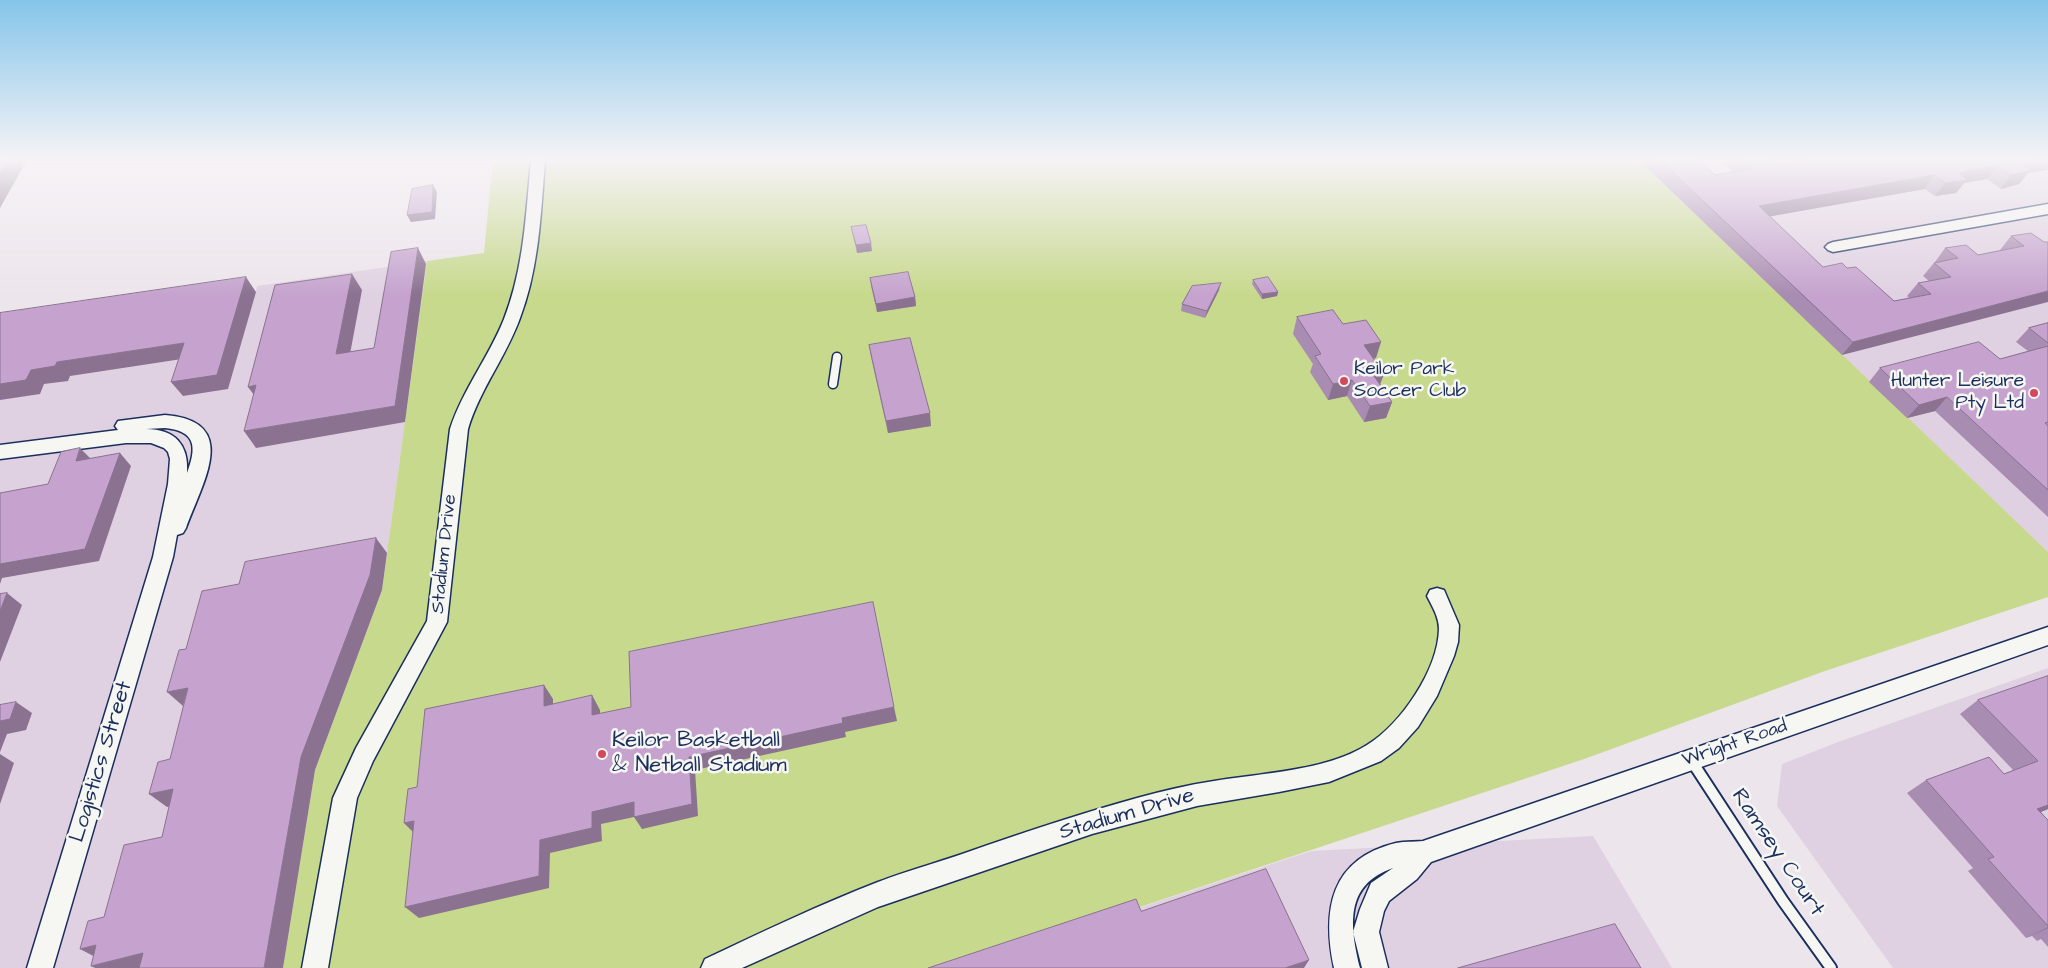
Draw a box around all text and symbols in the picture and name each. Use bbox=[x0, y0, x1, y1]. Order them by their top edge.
place label: Keilor Park Soccer Club bbox=[1354, 359, 1466, 403]
place label: Hunter Leisure Pty Ltd bbox=[1891, 371, 2024, 415]
marker: Keilor Park Soccer Club bbox=[1338, 375, 1350, 387]
marker: Hunter Leisure Pty Ltd bbox=[2028, 387, 2040, 399]
street label: Stadium Drive bbox=[427, 493, 463, 615]
street label: Logistics Street bbox=[65, 678, 139, 846]
street label: Wright Road bbox=[1680, 715, 1790, 773]
place label: Keilor Basketball & Netball Stadium bbox=[612, 728, 787, 779]
marker: Keilor Basketball & Netball Stadium bbox=[596, 748, 608, 760]
street label: Stadium Drive bbox=[1057, 783, 1197, 847]
street label: Ramsey Court bbox=[1725, 784, 1829, 922]

